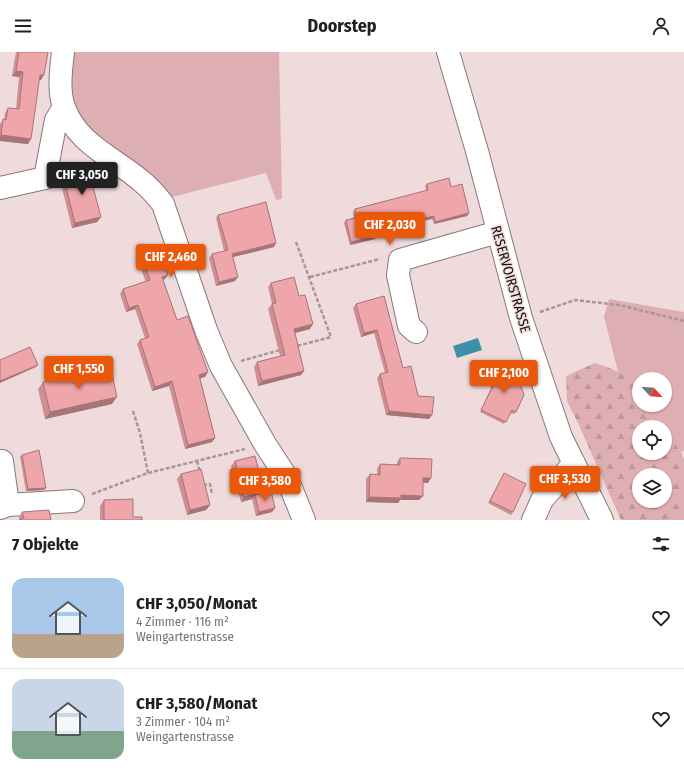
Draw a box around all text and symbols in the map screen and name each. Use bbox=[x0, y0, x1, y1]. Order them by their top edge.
icon: menu bbox=[12, 15, 34, 37]
text: Doorstep bbox=[307, 15, 377, 37]
icon: person bbox=[650, 15, 672, 37]
pin: CHF 3,050 bbox=[36, 162, 128, 196]
text: CHF 3,050 bbox=[56, 167, 108, 182]
pin: CHF 2,030 bbox=[344, 212, 436, 246]
text: CHF 2,030 bbox=[364, 217, 416, 232]
street label: RESERVOIRSTRASSE bbox=[487, 224, 534, 335]
pin: CHF 2,460 bbox=[125, 244, 217, 278]
text: CHF 2,460 bbox=[145, 249, 197, 264]
pin: CHF 1,550 bbox=[33, 356, 125, 390]
pin: CHF 2,100 bbox=[458, 360, 550, 394]
text: CHF 1,550 bbox=[53, 361, 105, 376]
text: CHF 2,100 bbox=[479, 365, 529, 380]
north arrow bbox=[632, 372, 672, 412]
map controls bbox=[632, 372, 672, 508]
button: locate bbox=[632, 420, 672, 460]
pin: CHF 3,530 bbox=[519, 466, 611, 500]
pin: CHF 3,580 bbox=[219, 468, 311, 502]
button: layers bbox=[632, 468, 672, 508]
text: CHF 3,530 bbox=[539, 471, 591, 486]
text: CHF 3,580 bbox=[239, 473, 291, 488]
icon: filters bbox=[650, 533, 672, 555]
text: 7 Objekte bbox=[12, 534, 79, 555]
text: CHF 3,050/Monat bbox=[136, 593, 257, 614]
icon: home bbox=[44, 594, 92, 642]
icon: heart bbox=[650, 607, 672, 629]
text: 4 Zimmer · 116 m² bbox=[136, 614, 229, 629]
text: Weingartenstrasse bbox=[136, 629, 234, 644]
text: CHF 3,580/Monat bbox=[136, 693, 257, 714]
icon: home bbox=[44, 695, 92, 743]
icon: heart bbox=[650, 708, 672, 730]
text: 3 Zimmer · 104 m² bbox=[136, 714, 230, 729]
text: Weingartenstrasse bbox=[136, 729, 234, 744]

